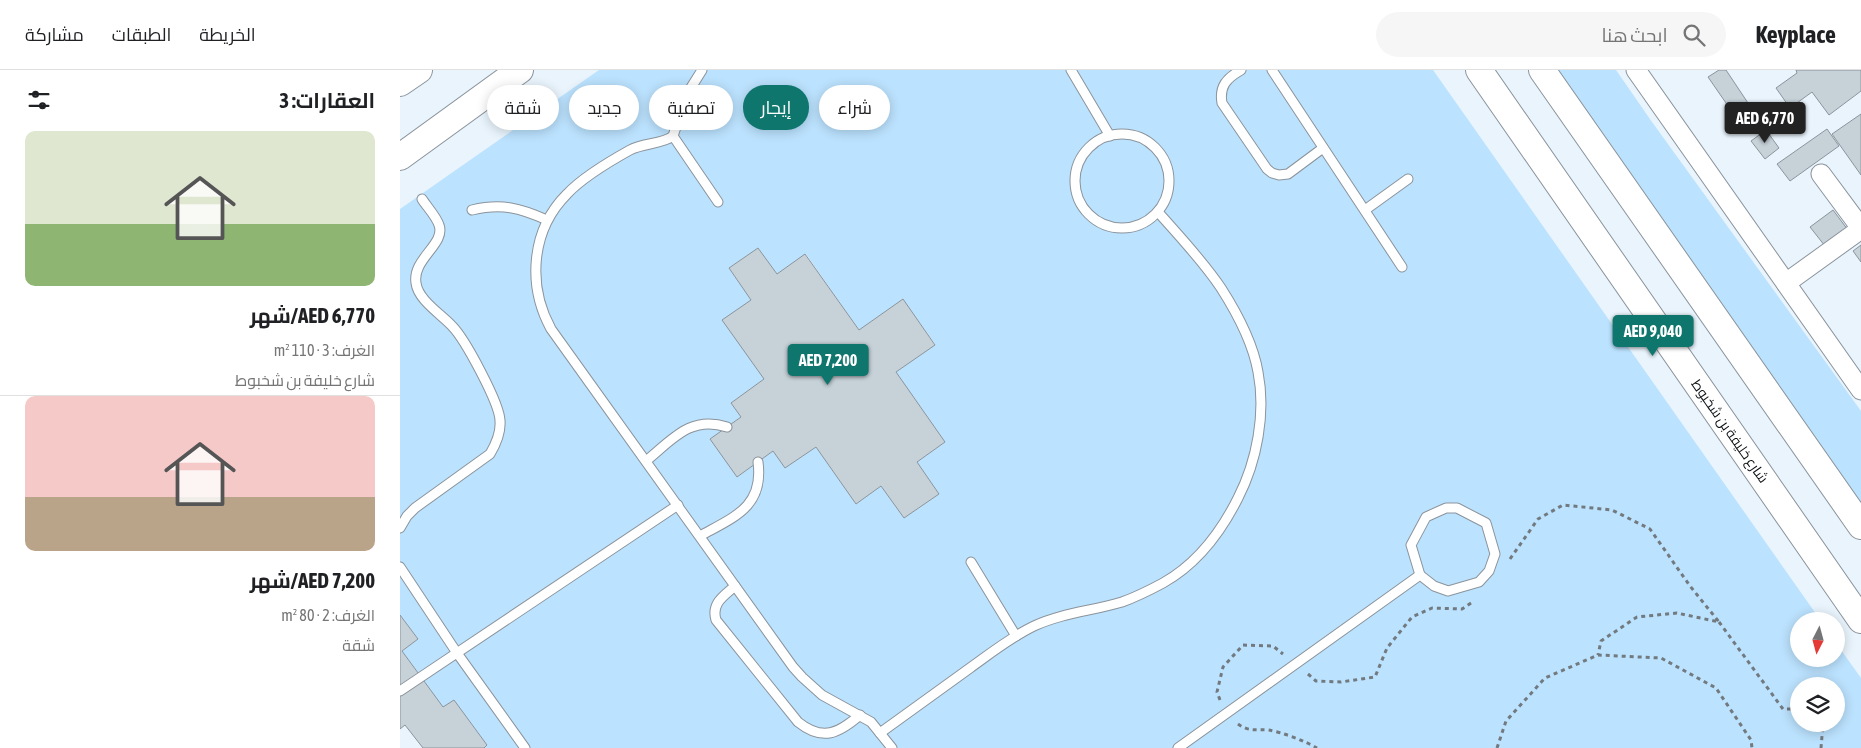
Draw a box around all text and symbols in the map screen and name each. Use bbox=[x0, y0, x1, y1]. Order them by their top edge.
search box bbox=[1376, 12, 1726, 57]
icon: search bbox=[1680, 21, 1708, 49]
text: Keyplace bbox=[1756, 21, 1836, 48]
text: مشاركة bbox=[25, 24, 84, 45]
text: الطبقات bbox=[112, 24, 171, 45]
text: الخريطة bbox=[199, 24, 256, 45]
text: ابحث هنا bbox=[1601, 24, 1668, 46]
chip: شقة bbox=[487, 85, 559, 130]
chip: جديد bbox=[569, 85, 639, 130]
chip: تصفية bbox=[649, 85, 733, 130]
chip: إيجار bbox=[743, 85, 809, 130]
chip: شراء bbox=[819, 85, 890, 130]
icon: filters bbox=[25, 86, 53, 114]
text: العقارات: 3 bbox=[279, 88, 375, 112]
pin: AED 6,770 bbox=[1708, 102, 1822, 144]
text: AED 6,770 bbox=[1736, 109, 1794, 127]
icon: home bbox=[155, 163, 245, 253]
text: AED 6,770/شهر bbox=[250, 303, 375, 327]
pin: AED 9,040 bbox=[1596, 314, 1710, 357]
text: AED 9,040 bbox=[1624, 322, 1682, 340]
text: الغرف: 3 · 110 m² bbox=[274, 341, 375, 359]
pin: AED 7,200 bbox=[771, 344, 885, 386]
text: AED 7,200 bbox=[799, 351, 857, 369]
text: شارع خليفة بن شخبوط bbox=[235, 371, 375, 389]
street label: شارع خليفة بن شخبوط bbox=[1687, 376, 1772, 486]
icon: home bbox=[155, 429, 245, 519]
text: AED 7,200/شهر bbox=[250, 568, 375, 592]
text: الغرف: 2 · 80 m² bbox=[281, 606, 375, 624]
north arrow bbox=[1790, 612, 1845, 668]
map controls bbox=[1790, 612, 1845, 732]
text: شقة bbox=[342, 636, 375, 654]
button: layers bbox=[1790, 677, 1845, 732]

